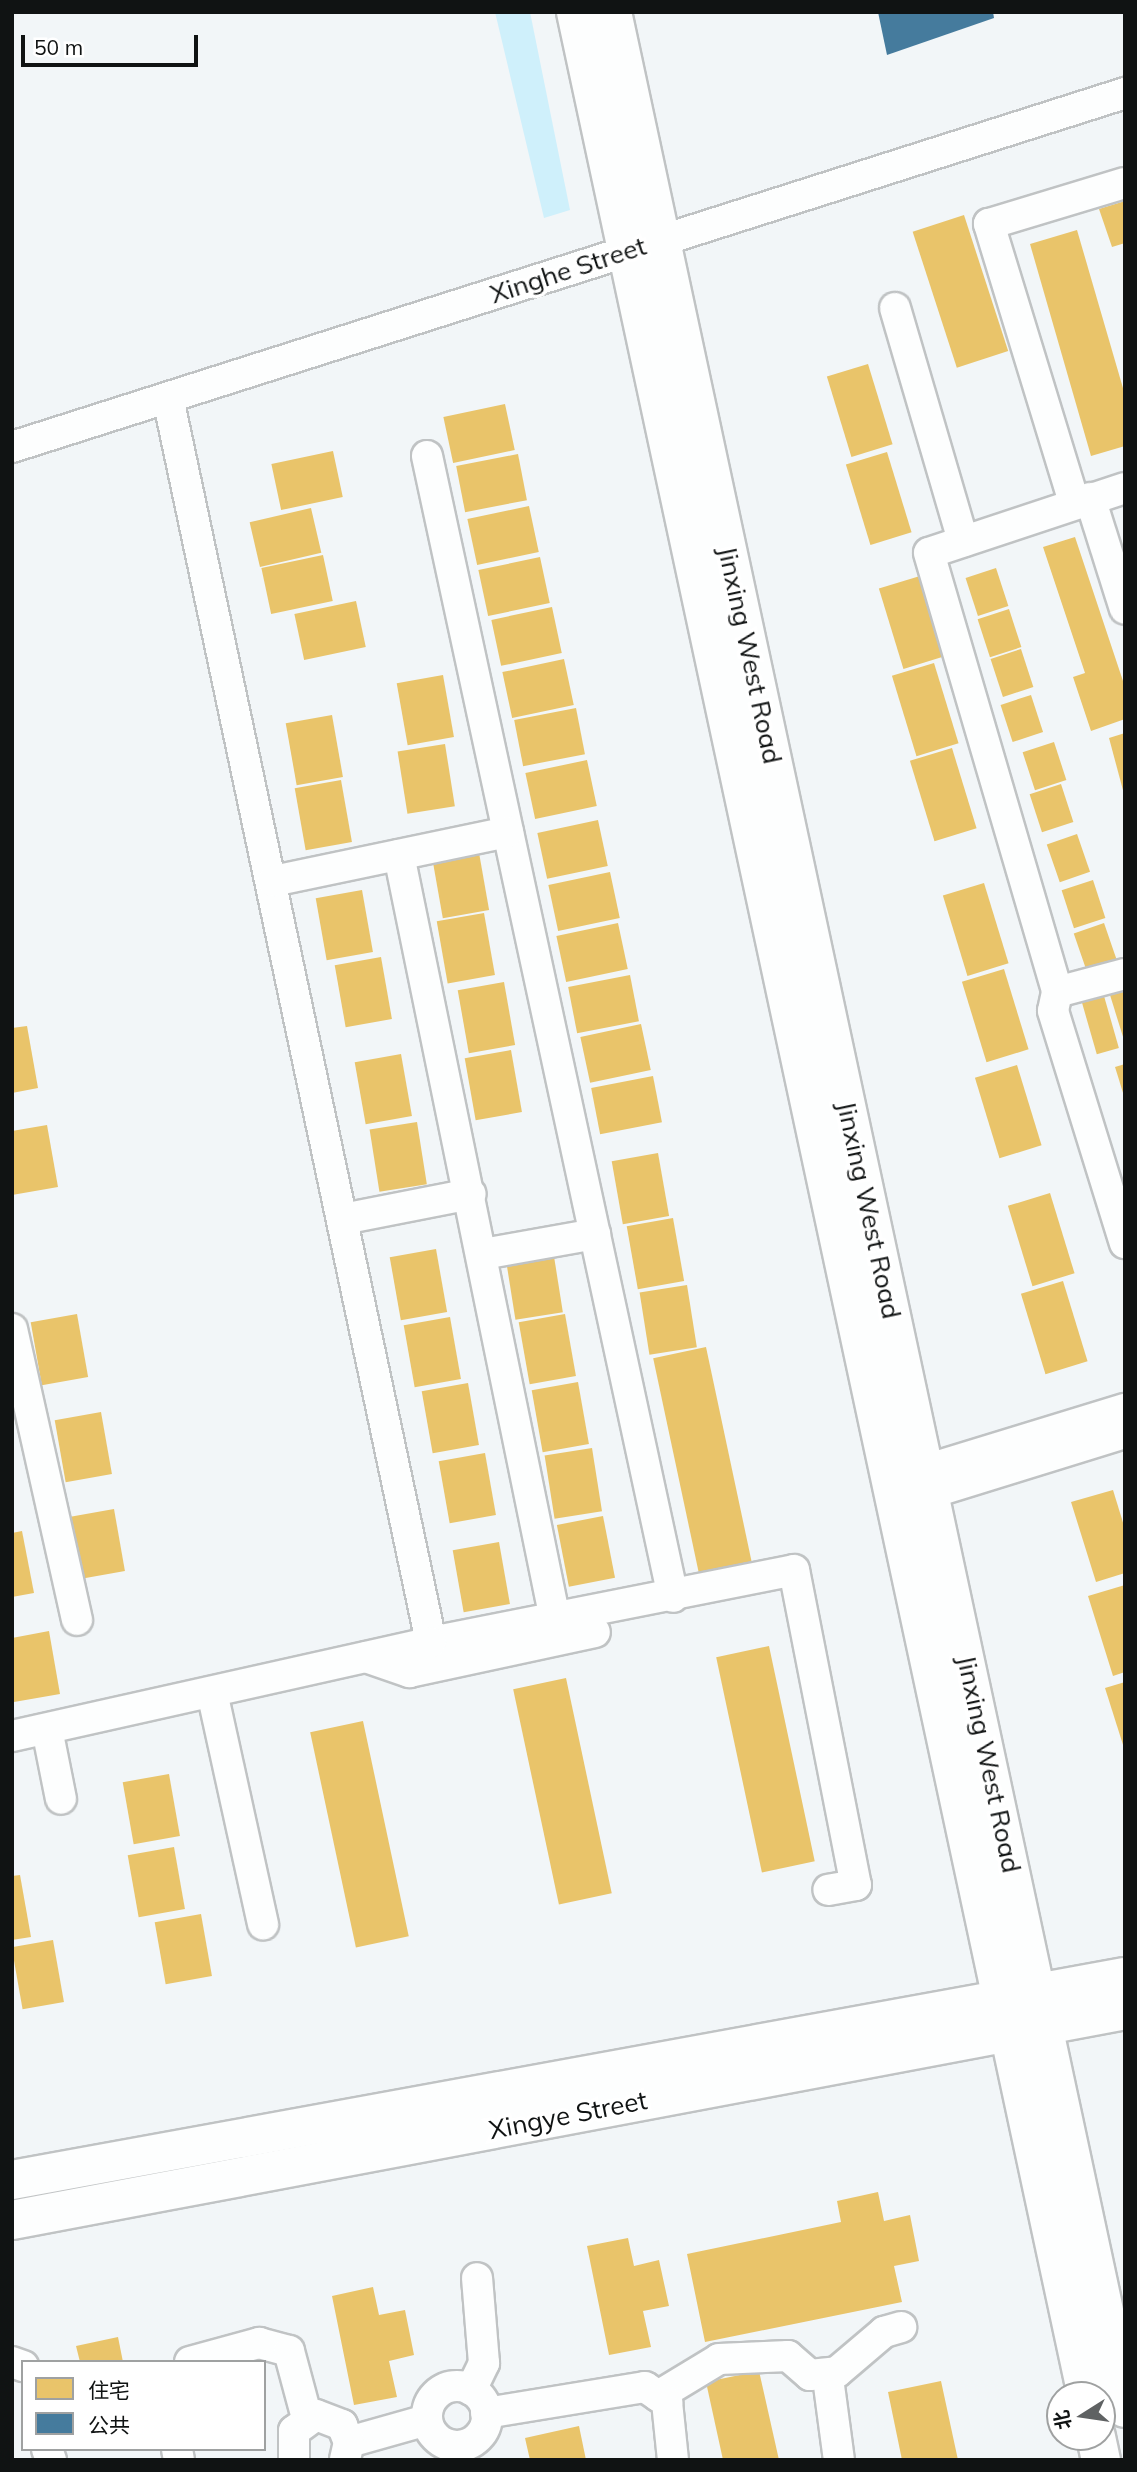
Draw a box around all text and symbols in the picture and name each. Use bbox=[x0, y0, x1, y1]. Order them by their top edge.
scale bar bbox=[24, 21, 201, 65]
text: 50 m bbox=[34, 34, 83, 60]
street label: Xinghe Street bbox=[486, 230, 650, 310]
street label: Jinxing West Road bbox=[712, 543, 788, 767]
street label: Jinxing West Road bbox=[831, 1098, 907, 1322]
street label: Jinxing West Road bbox=[951, 1652, 1027, 1876]
street label: Xingye Street bbox=[486, 2084, 650, 2146]
legend bbox=[21, 2360, 266, 2451]
text: 住宅 bbox=[88, 2377, 130, 2403]
north arrow bbox=[1046, 2381, 1116, 2451]
text: 北 bbox=[1049, 2408, 1076, 2432]
text: 公共 bbox=[88, 2412, 130, 2438]

